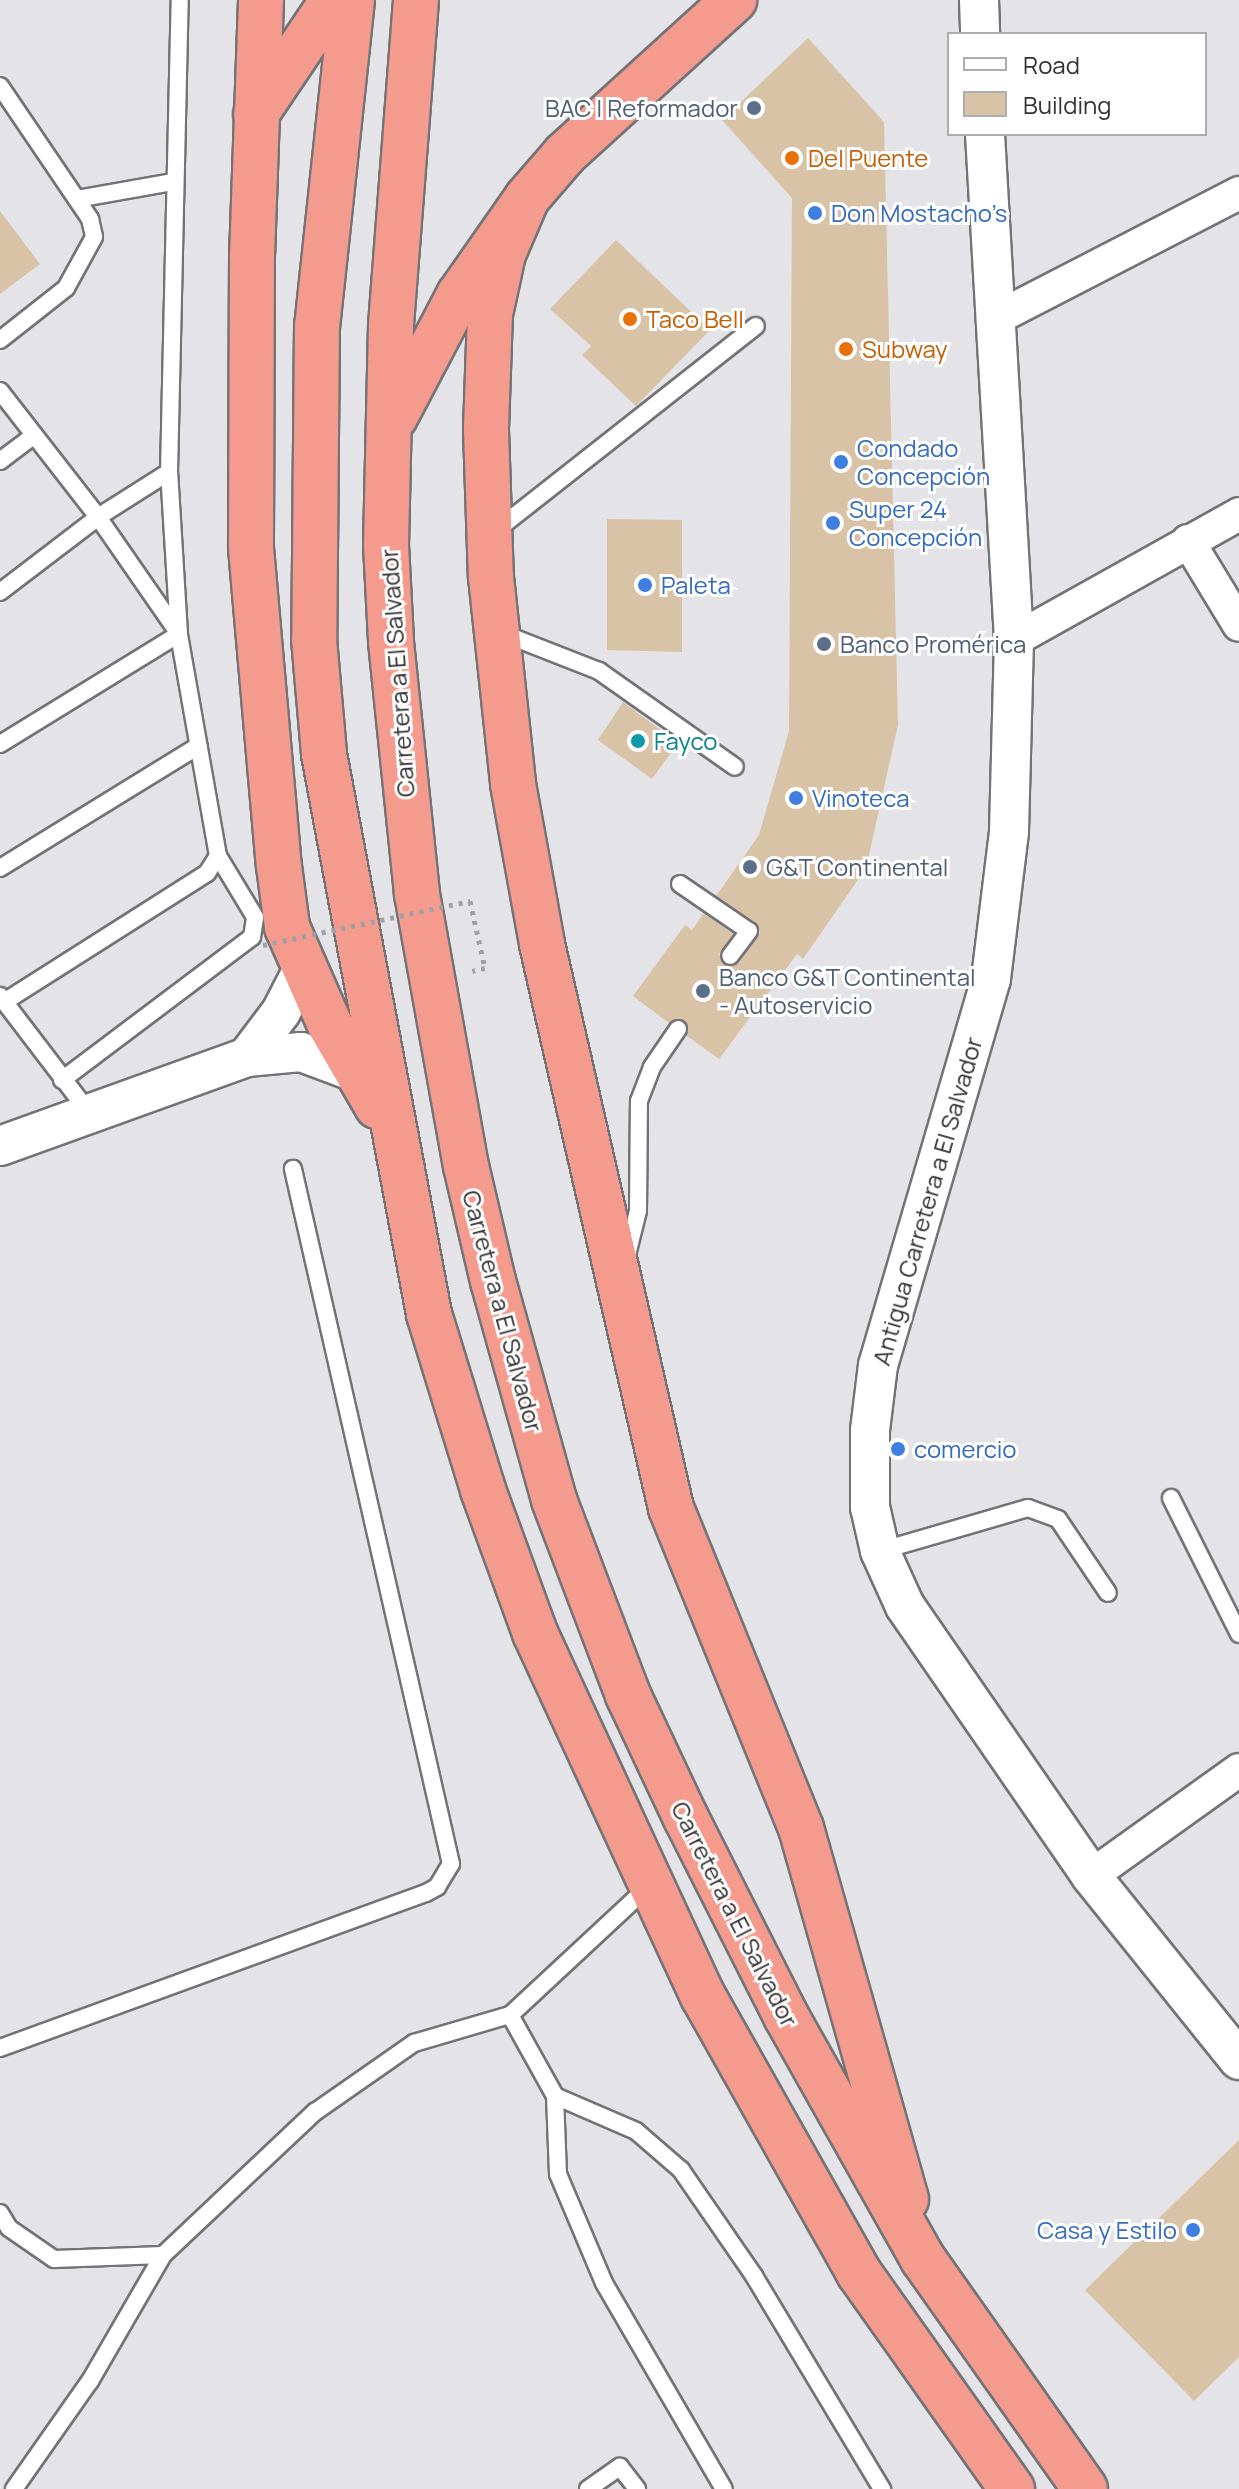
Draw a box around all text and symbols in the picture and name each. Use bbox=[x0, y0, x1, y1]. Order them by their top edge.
legend bbox=[947, 32, 1207, 136]
text: Road bbox=[1023, 48, 1080, 81]
text: Building bbox=[1023, 88, 1111, 121]
place label: BAC | Reformador bbox=[545, 94, 738, 122]
marker: BAC | Reformador bbox=[745, 99, 763, 117]
place label: Del Puente bbox=[808, 144, 928, 172]
marker: Del Puente bbox=[783, 149, 801, 167]
place label: Don Mostacho’s bbox=[831, 199, 1007, 227]
marker: Don Mostacho’s bbox=[806, 204, 824, 222]
place label: Taco Bell bbox=[646, 305, 744, 333]
marker: Taco Bell bbox=[621, 310, 639, 328]
place label: Subway bbox=[862, 335, 948, 363]
marker: Subway bbox=[837, 340, 855, 358]
place label: Condado Concepción bbox=[857, 434, 990, 490]
marker: Condado Concepción bbox=[832, 453, 850, 471]
place label: Super 24 Concepción bbox=[849, 495, 982, 551]
marker: Super 24 Concepción bbox=[824, 514, 842, 532]
street label: Carretera a El Salvador bbox=[374, 548, 420, 798]
place label: Paleta bbox=[661, 571, 731, 599]
marker: Paleta bbox=[636, 576, 654, 594]
place label: Banco Promérica bbox=[840, 630, 1026, 658]
marker: Banco Promérica bbox=[815, 635, 833, 653]
place label: Fayco bbox=[654, 727, 718, 755]
marker: Fayco bbox=[629, 732, 647, 750]
place label: Vinoteca bbox=[812, 784, 910, 812]
marker: Vinoteca bbox=[787, 789, 805, 807]
place label: G&T Continental bbox=[766, 853, 949, 881]
marker: G&T Continental bbox=[741, 858, 759, 876]
place label: Banco G&T Continental - Autoservicio bbox=[719, 963, 976, 1019]
marker: Banco G&T Continental - Autoservicio bbox=[694, 982, 712, 1000]
street label: Antigua Carretera a El Salvador bbox=[866, 1034, 988, 1368]
street label: Carretera a El Salvador bbox=[457, 1187, 549, 1435]
place label: comercio bbox=[914, 1435, 1017, 1463]
marker: comercio bbox=[889, 1440, 907, 1458]
street label: Carretera a El Salvador bbox=[666, 1797, 804, 2031]
place label: Casa y Estilo bbox=[1037, 2216, 1177, 2244]
marker: Casa y Estilo bbox=[1184, 2221, 1202, 2239]

